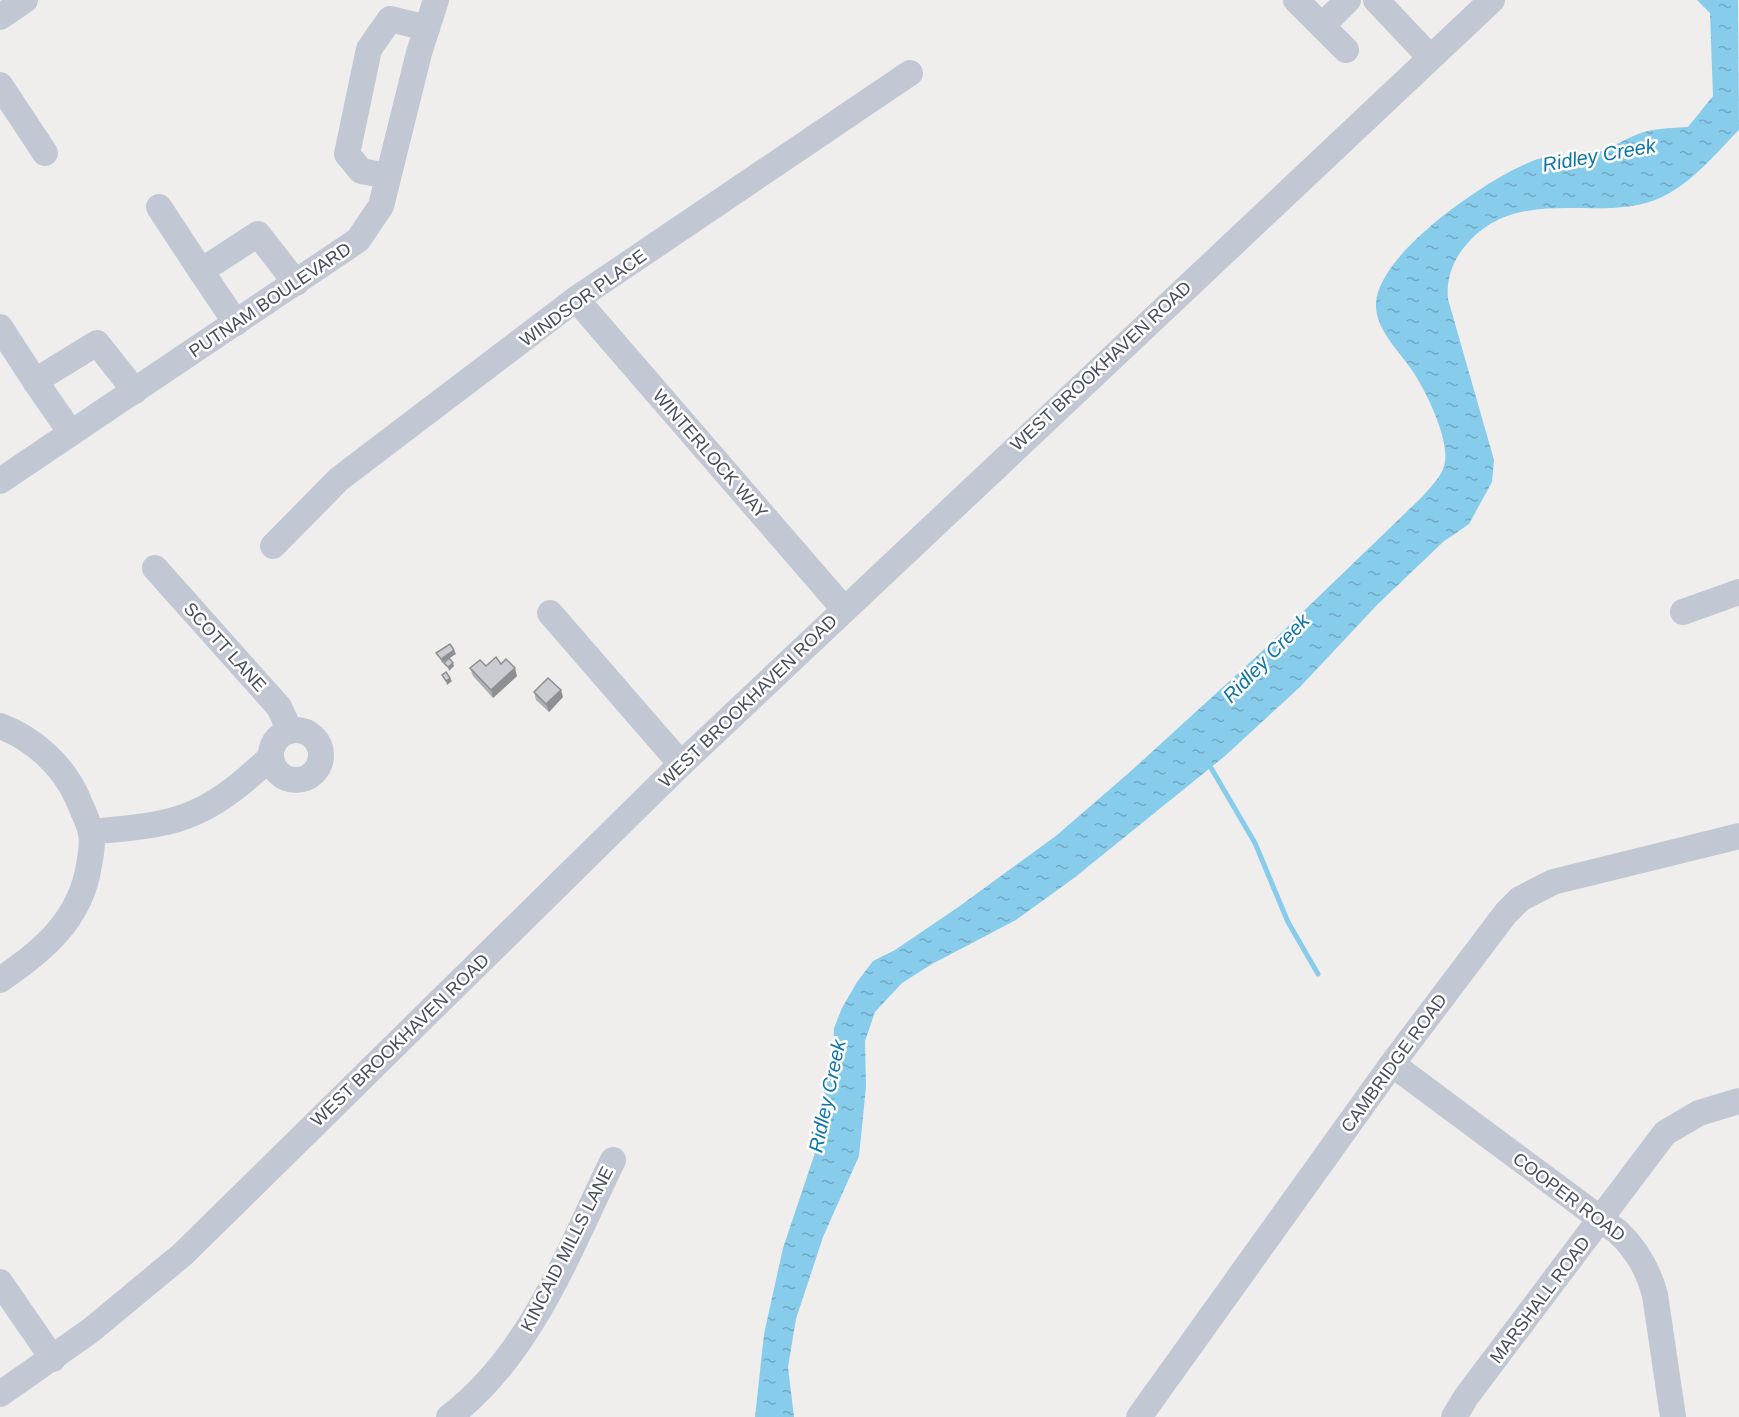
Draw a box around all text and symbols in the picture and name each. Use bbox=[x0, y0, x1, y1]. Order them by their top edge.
water label: Ridley Creek bbox=[1541, 134, 1658, 176]
street label: PUTNAM BOULEVARD bbox=[185, 238, 355, 362]
street label: WINDSOR PLACE bbox=[516, 246, 650, 350]
street label: WEST BROOKHAVEN ROAD bbox=[1007, 277, 1195, 455]
street label: WINTERLOCK WAY bbox=[649, 386, 771, 522]
street label: SCOTT LANE bbox=[180, 598, 270, 696]
water label: Ridley Creek bbox=[1218, 608, 1314, 707]
street label: WEST BROOKHAVEN ROAD bbox=[655, 611, 841, 791]
street label: WEST BROOKHAVEN ROAD bbox=[307, 950, 493, 1130]
street label: CAMBRIDGE ROAD bbox=[1337, 990, 1451, 1136]
water label: Ridley Creek bbox=[804, 1037, 850, 1154]
street label: COOPER ROAD bbox=[1509, 1148, 1629, 1246]
street label: KINCAID MILLS LANE bbox=[517, 1163, 617, 1335]
street label: MARSHALL ROAD bbox=[1486, 1233, 1594, 1367]

